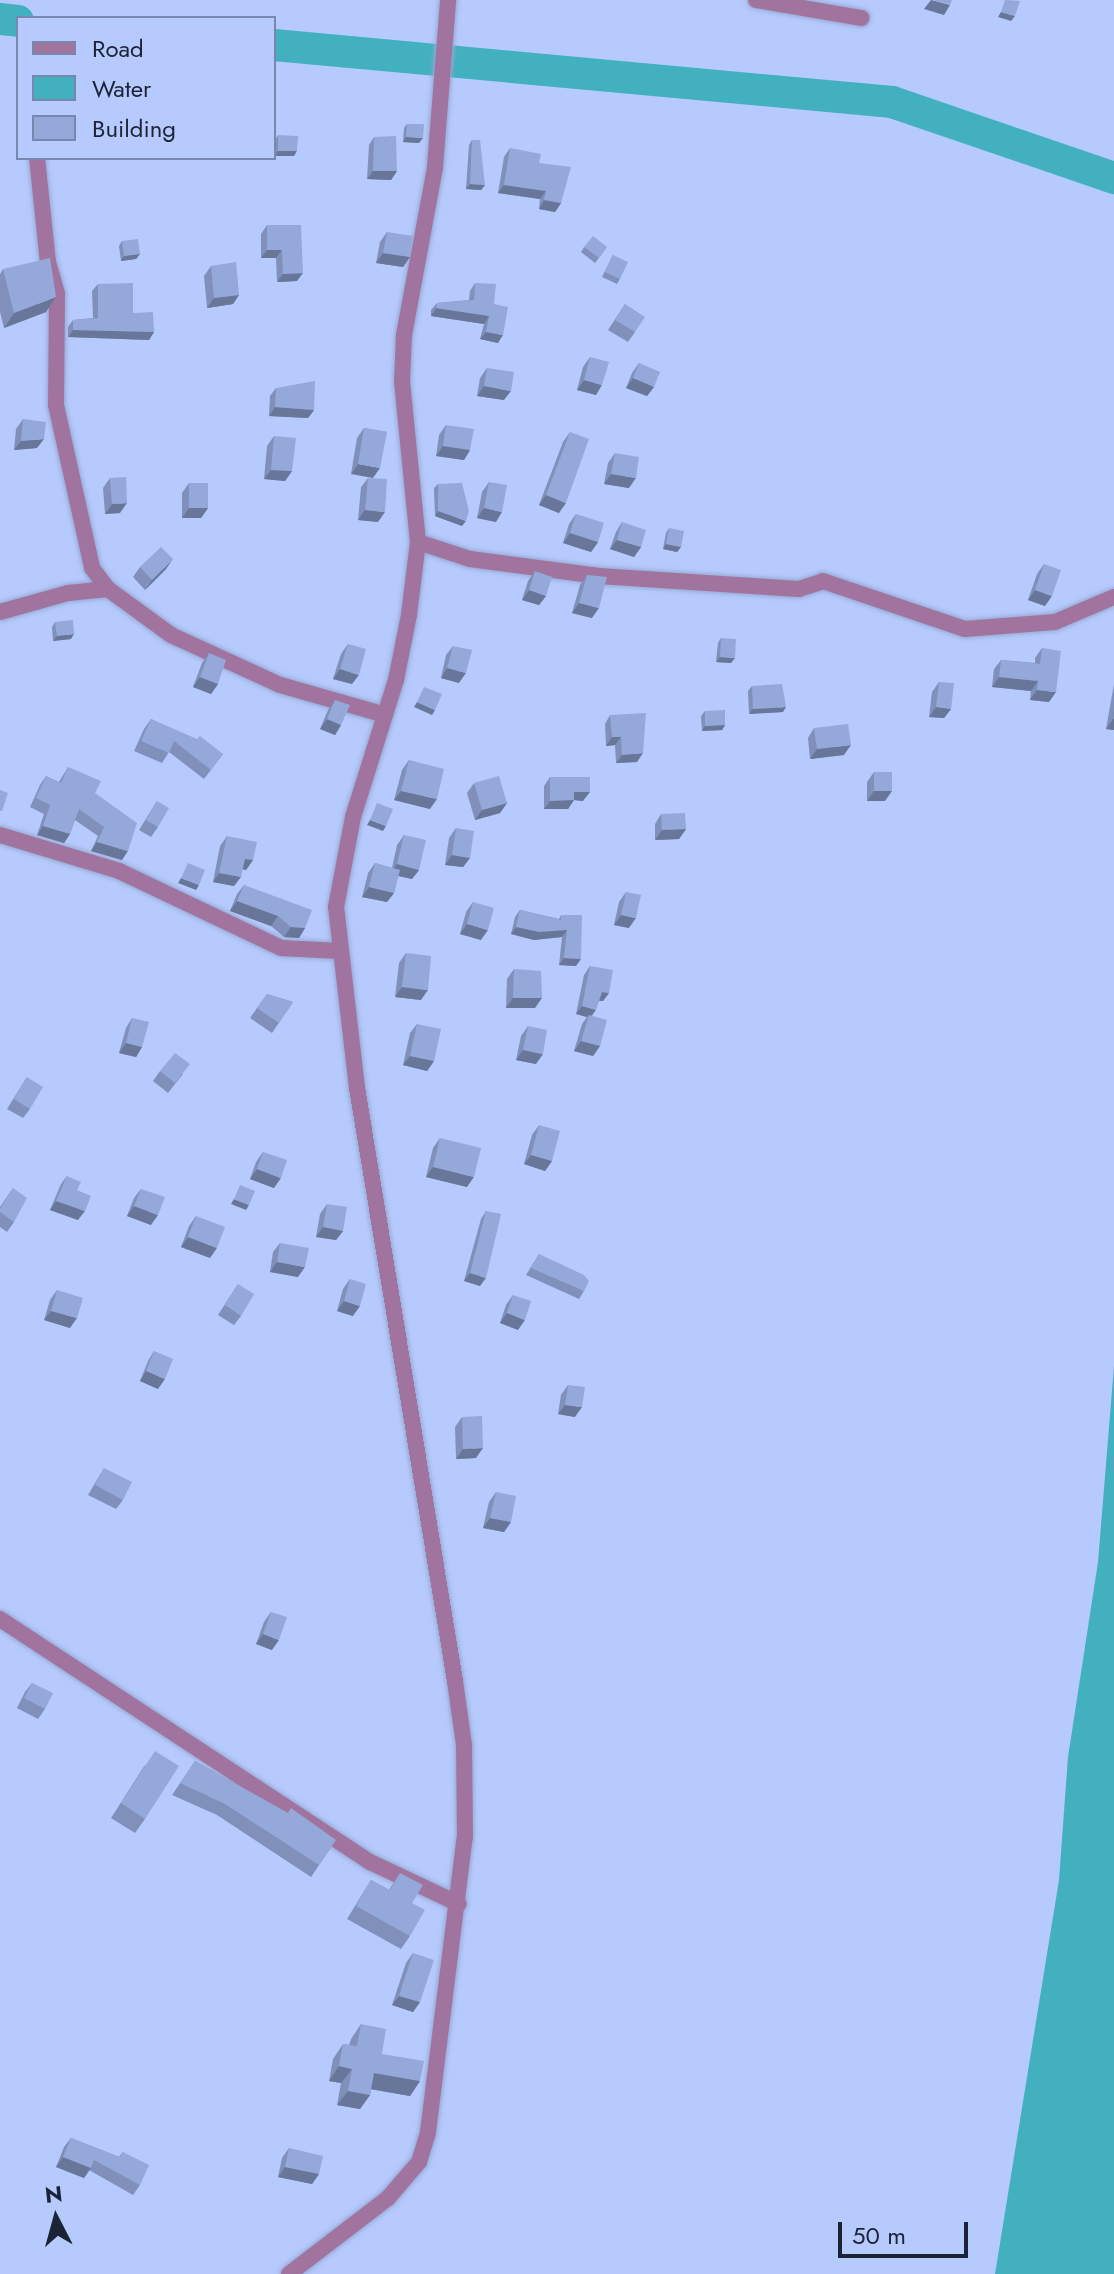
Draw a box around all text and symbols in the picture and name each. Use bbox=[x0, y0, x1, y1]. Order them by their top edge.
legend bbox=[16, 16, 276, 160]
text: Road bbox=[92, 31, 144, 66]
text: Water bbox=[92, 71, 151, 106]
text: Building bbox=[92, 111, 176, 146]
text: N bbox=[43, 2177, 64, 2211]
north arrow bbox=[16, 2178, 96, 2258]
scale bar bbox=[842, 2206, 972, 2256]
text: 50 m bbox=[852, 2218, 906, 2253]

